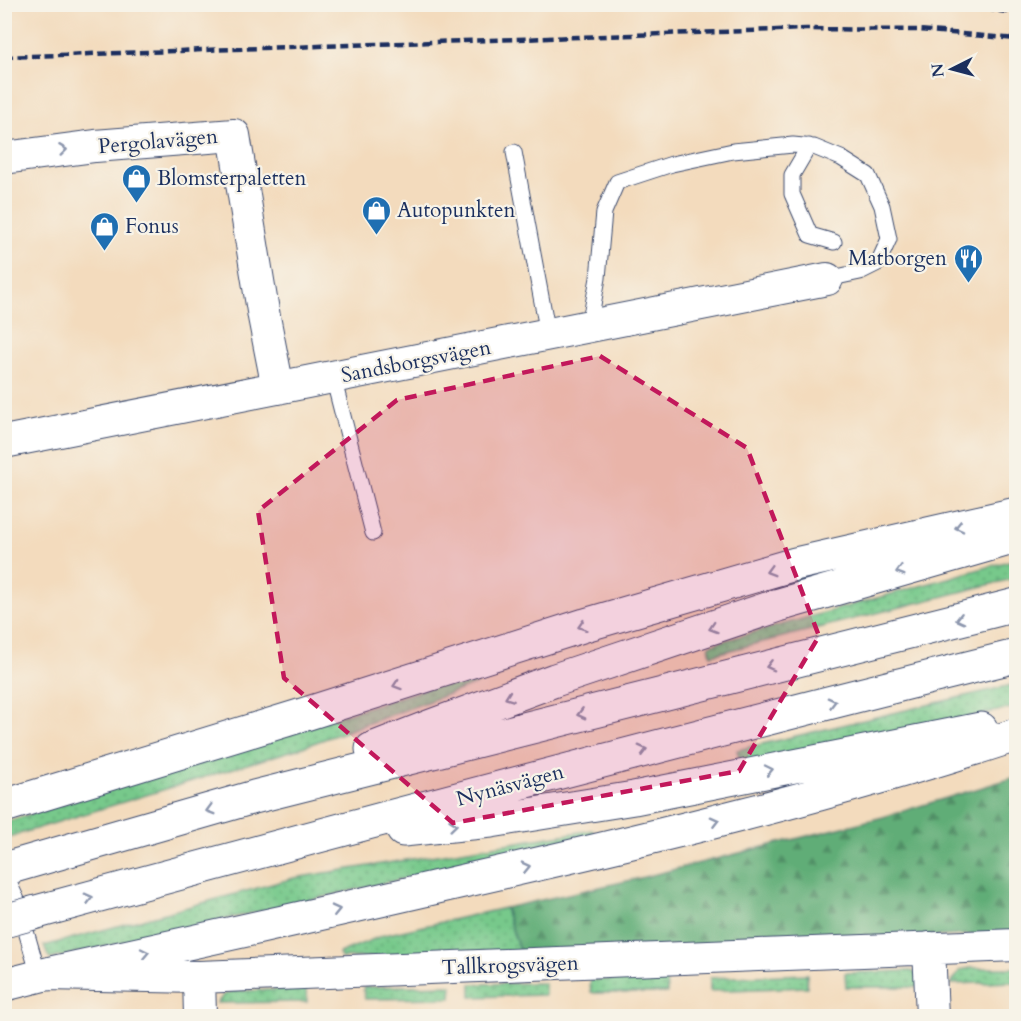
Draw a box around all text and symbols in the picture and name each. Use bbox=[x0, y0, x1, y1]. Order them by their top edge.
north arrow bbox=[922, 39, 982, 99]
text: N bbox=[926, 62, 950, 79]
street label: Pergolavägen bbox=[97, 122, 219, 161]
one-way arrow bbox=[58, 145, 67, 157]
shop icon: Blomsterpaletten bbox=[120, 162, 152, 204]
place label: Blomsterpaletten bbox=[157, 164, 307, 193]
shop icon: Autopunkten bbox=[360, 194, 392, 236]
place label: Autopunkten bbox=[397, 196, 515, 225]
shop icon: Fonus bbox=[88, 210, 120, 252]
place label: Fonus bbox=[125, 212, 179, 241]
restaurant icon: Matborgen bbox=[952, 242, 984, 284]
place label: Matborgen bbox=[848, 244, 947, 273]
street label: Sandsborgsvägen bbox=[339, 333, 493, 390]
one-way arrow bbox=[955, 519, 965, 532]
one-way arrow bbox=[765, 564, 776, 576]
one-way arrow bbox=[895, 564, 906, 576]
one-way arrow bbox=[955, 611, 965, 624]
one-way arrow bbox=[577, 618, 588, 631]
one-way arrow bbox=[708, 620, 719, 633]
one-way arrow bbox=[766, 658, 776, 671]
one-way arrow bbox=[392, 678, 403, 690]
one-way arrow bbox=[504, 690, 515, 703]
one-way arrow bbox=[827, 696, 837, 709]
one-way arrow bbox=[577, 706, 587, 719]
one-way arrow bbox=[638, 745, 648, 758]
street label: Nynäsvägen bbox=[453, 757, 567, 814]
one-way arrow bbox=[764, 764, 774, 777]
one-way arrow bbox=[205, 803, 216, 815]
one-way arrow bbox=[709, 816, 720, 828]
one-way arrow bbox=[449, 819, 458, 832]
one-way arrow bbox=[521, 862, 531, 875]
one-way arrow bbox=[84, 892, 94, 905]
one-way arrow bbox=[330, 905, 340, 918]
one-way arrow bbox=[140, 947, 150, 960]
street label: Tallkrogsvägen bbox=[441, 949, 579, 982]

